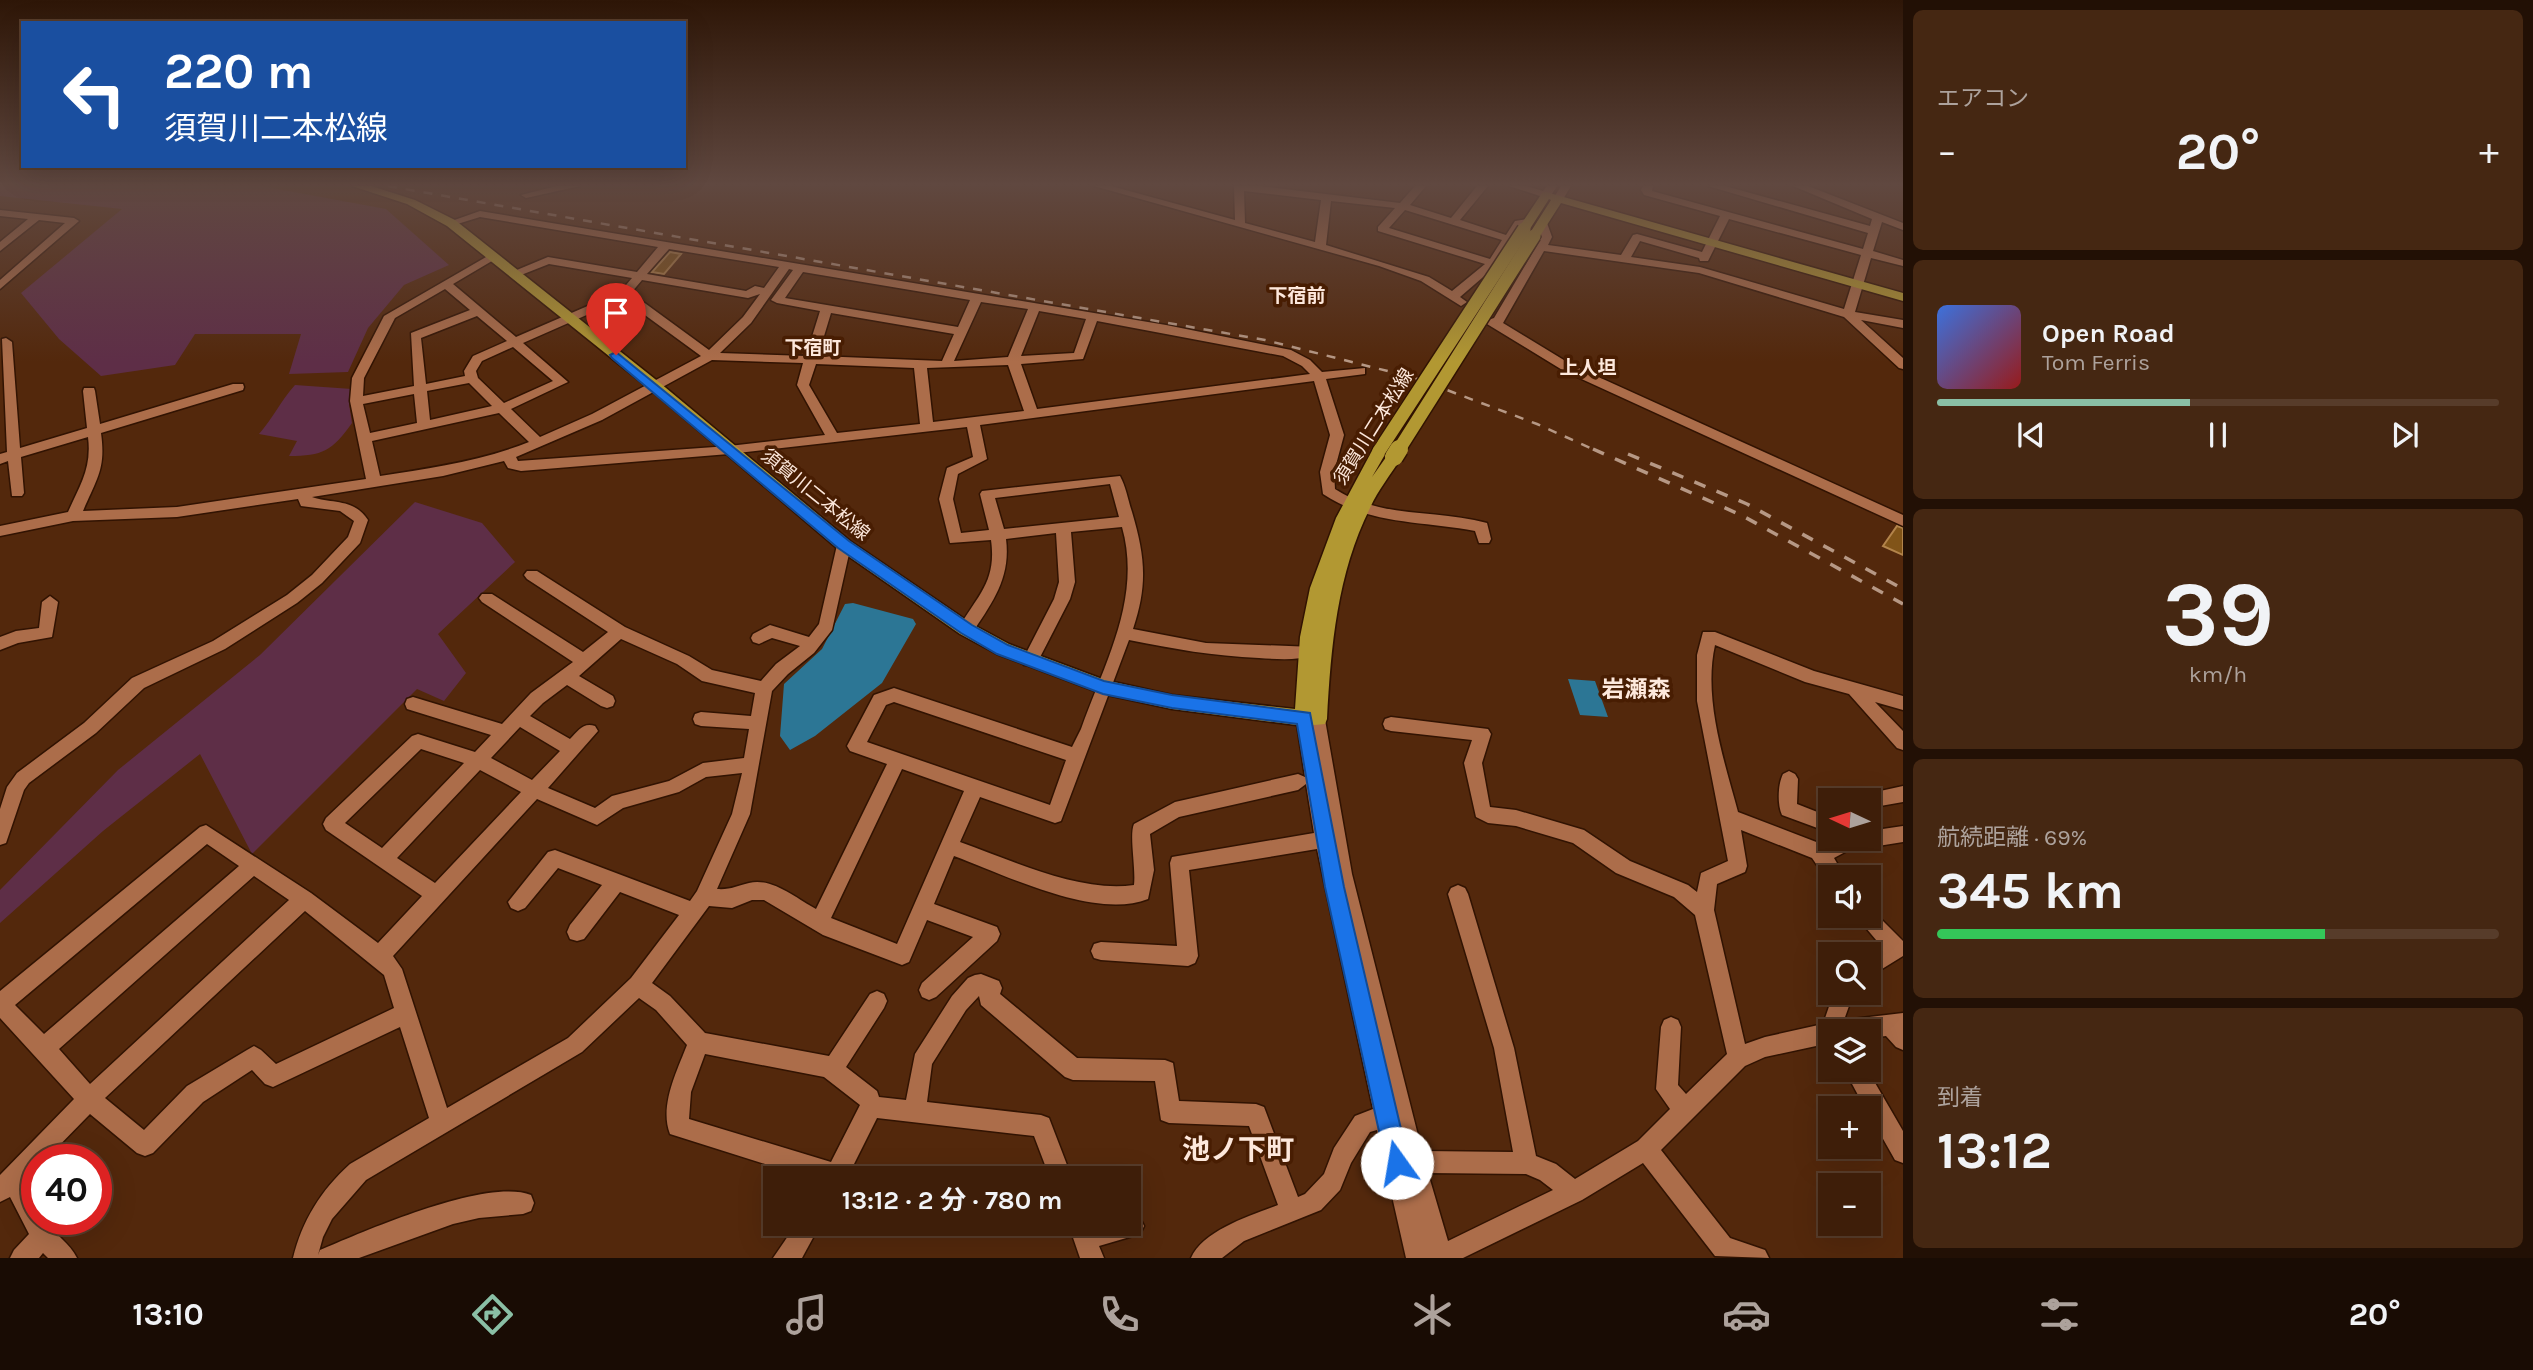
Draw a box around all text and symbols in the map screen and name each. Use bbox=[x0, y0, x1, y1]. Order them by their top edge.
text: 220 m bbox=[164, 43, 313, 100]
icon: left bbox=[49, 49, 140, 140]
text: エアコン bbox=[1937, 85, 2029, 112]
text: 須賀川二本松線 bbox=[164, 110, 388, 147]
text: 20° bbox=[2176, 121, 2260, 182]
text: − bbox=[1937, 129, 1957, 174]
text: + bbox=[2479, 129, 2499, 174]
pin bbox=[586, 283, 646, 355]
district label: 下宿前 bbox=[1268, 285, 1326, 307]
icon: arrive bbox=[597, 294, 635, 332]
text: Open Road bbox=[2042, 318, 2175, 349]
district label: 下宿町 bbox=[784, 337, 842, 359]
text: Tom Ferris bbox=[2042, 349, 2150, 376]
district label: 上人坦 bbox=[1559, 357, 1617, 379]
street label: 須賀川二本松線 bbox=[1329, 364, 1418, 489]
icon: previous bbox=[2012, 416, 2050, 454]
icon: pause bbox=[2199, 416, 2237, 454]
icon: next bbox=[2386, 416, 2424, 454]
street label: 須賀川二本松線 bbox=[757, 444, 874, 545]
text: 39 bbox=[2162, 562, 2274, 668]
text: km/h bbox=[2189, 661, 2247, 688]
district label: 岩瀬森 bbox=[1602, 676, 1671, 703]
north arrow bbox=[1818, 788, 1881, 850]
map controls bbox=[1818, 788, 1881, 1236]
text: 航続距離 · 69% bbox=[1937, 824, 2087, 851]
text: 345 km bbox=[1937, 860, 2124, 921]
button: sound bbox=[1818, 865, 1881, 928]
button: search bbox=[1818, 942, 1881, 1005]
button: layers bbox=[1818, 1019, 1881, 1082]
text: 到着 bbox=[1937, 1084, 1983, 1111]
button: + bbox=[1818, 1096, 1881, 1159]
text: 13:12 bbox=[1937, 1120, 2052, 1181]
position arrow bbox=[1360, 1126, 1434, 1200]
district label: 池ノ下町 bbox=[1182, 1133, 1294, 1166]
speed limit sign: 40 bbox=[21, 1144, 112, 1235]
button: − bbox=[1818, 1173, 1881, 1236]
text: 13:12 · 2 分 · 780 m bbox=[842, 1185, 1062, 1216]
icon: directions bbox=[468, 1290, 517, 1339]
icon: music bbox=[782, 1290, 831, 1339]
icon: phone bbox=[1095, 1290, 1144, 1339]
icon: climate bbox=[1408, 1290, 1457, 1339]
icon: car bbox=[1722, 1290, 1771, 1339]
icon: filters bbox=[2035, 1290, 2084, 1339]
text: 13:10 bbox=[132, 1296, 204, 1333]
text: 20° bbox=[2349, 1296, 2401, 1333]

